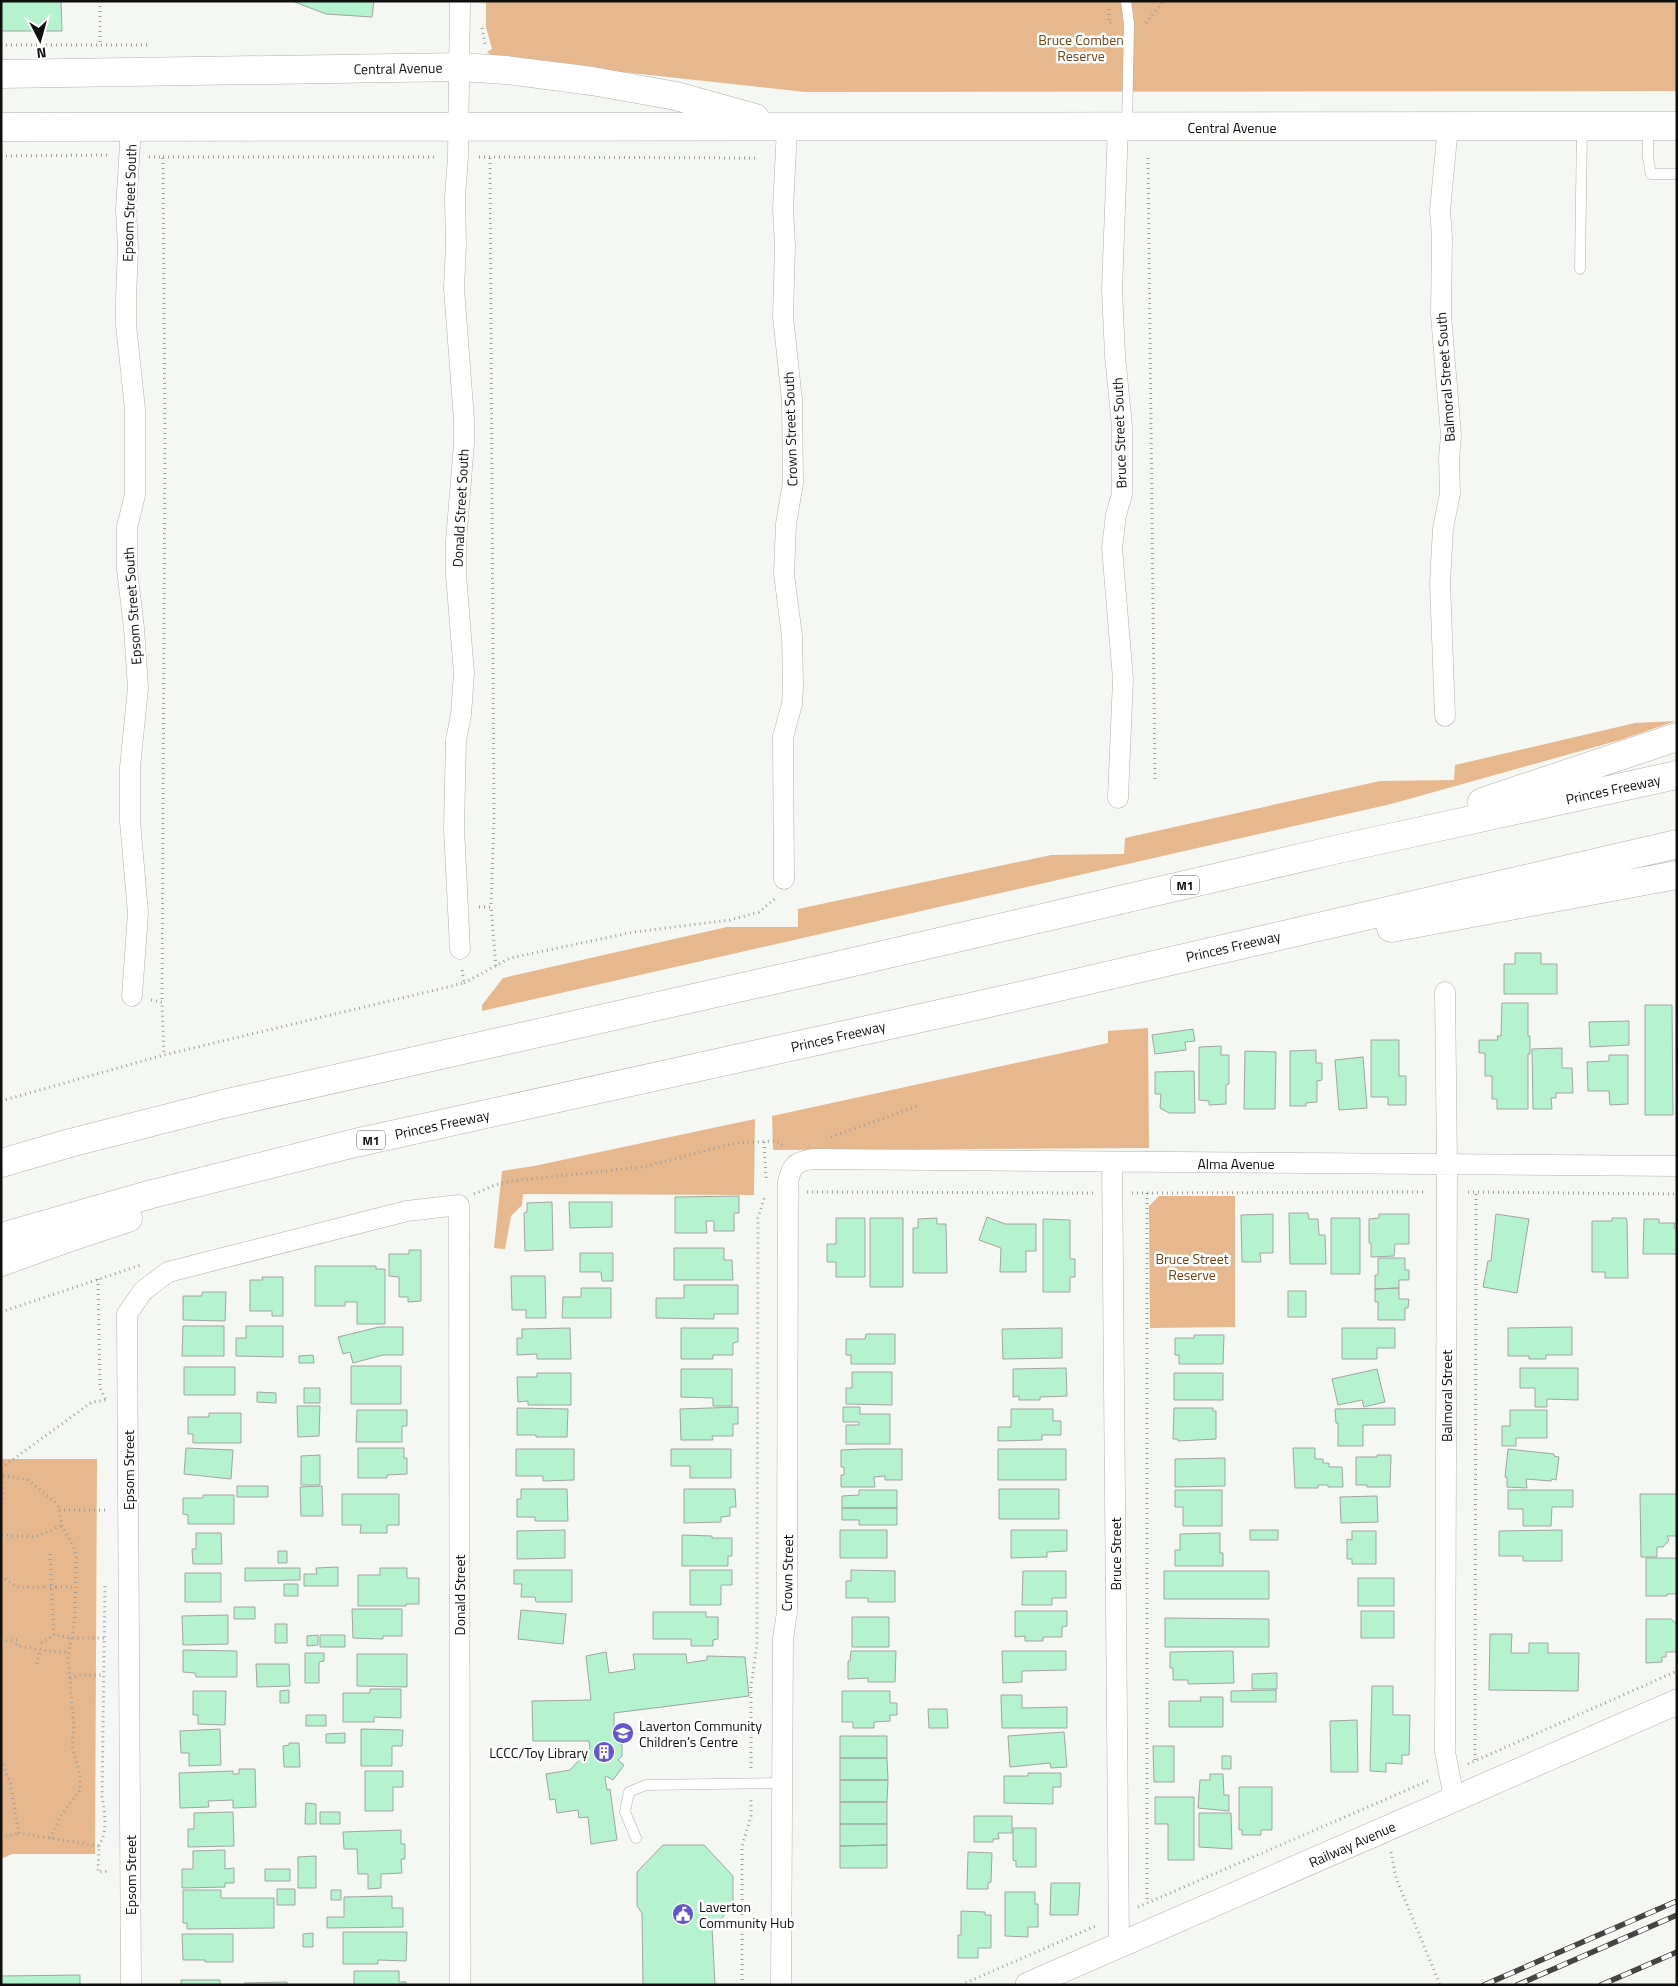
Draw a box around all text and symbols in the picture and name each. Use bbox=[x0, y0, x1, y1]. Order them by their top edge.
north arrow bbox=[15, 15, 65, 65]
park label: Bruce Comben Reserve bbox=[1038, 29, 1124, 66]
text: N bbox=[35, 42, 47, 64]
street label: Central Avenue bbox=[353, 57, 443, 79]
street label: Central Avenue bbox=[1188, 117, 1276, 138]
street label: Epsom Street South bbox=[116, 144, 142, 262]
street label: Balmoral Street South bbox=[1430, 311, 1460, 443]
street label: Crown Street South bbox=[778, 371, 802, 487]
street label: Bruce Street South bbox=[1107, 377, 1131, 489]
street label: Donald Street South bbox=[446, 448, 474, 568]
street label: Epsom Street South bbox=[117, 546, 147, 666]
street label: Princes Freeway bbox=[1564, 769, 1663, 809]
road number: M1 bbox=[1171, 876, 1199, 894]
street label: Princes Freeway bbox=[1184, 925, 1283, 967]
street label: Princes Freeway bbox=[789, 1015, 888, 1057]
street label: Princes Freeway bbox=[393, 1104, 492, 1144]
road number: M1 bbox=[357, 1130, 385, 1150]
street label: Alma Avenue bbox=[1197, 1153, 1275, 1174]
park label: Bruce Street Reserve bbox=[1155, 1248, 1229, 1285]
street label: Balmoral Street bbox=[1436, 1350, 1457, 1442]
street label: Epsom Street bbox=[118, 1430, 139, 1510]
street label: Bruce Street bbox=[1105, 1517, 1126, 1591]
street label: Crown Street bbox=[776, 1534, 798, 1612]
street label: Donald Street bbox=[449, 1555, 470, 1635]
place label: Laverton Community Children’s Centre bbox=[639, 1715, 762, 1752]
school or university icon: Laverton Community Children’s Centre bbox=[611, 1721, 635, 1745]
building icon: LCCC/Toy Library bbox=[592, 1740, 616, 1764]
place label: LCCC/Toy Library bbox=[489, 1742, 588, 1763]
street label: Railway Avenue bbox=[1305, 1815, 1399, 1873]
street label: Epsom Street bbox=[120, 1835, 141, 1915]
place label: Laverton Community Hub bbox=[699, 1896, 794, 1933]
public building icon: Laverton Community Hub bbox=[671, 1902, 695, 1926]

